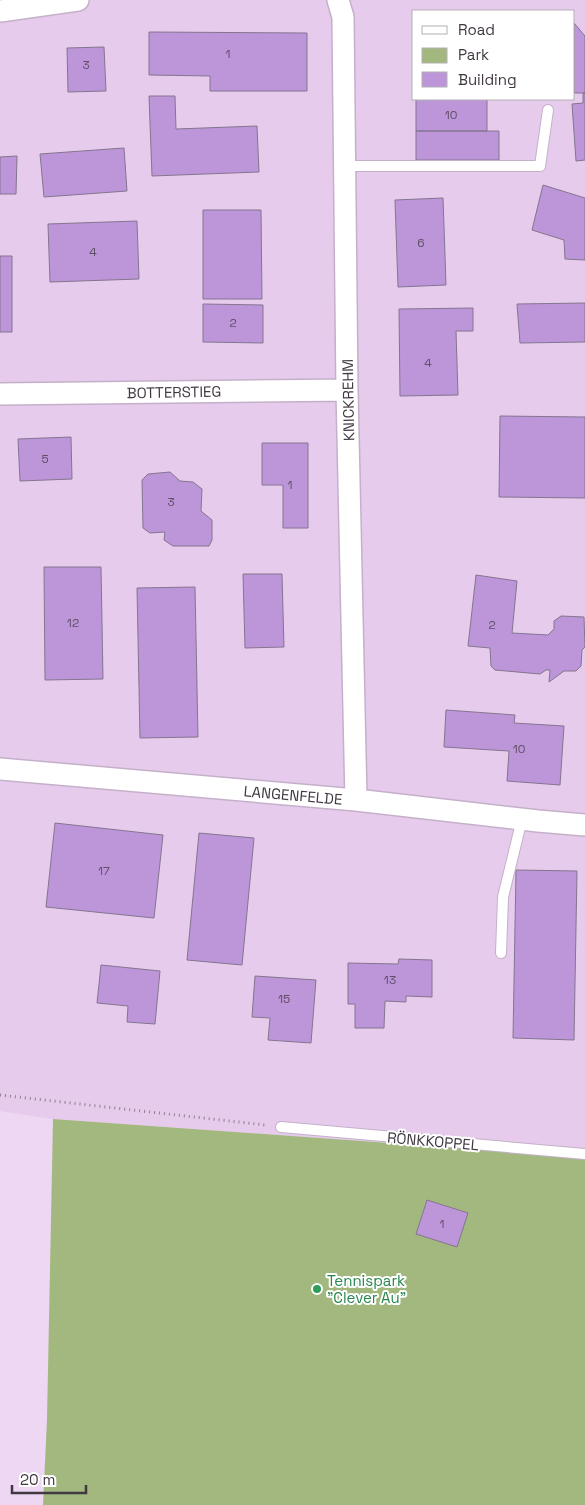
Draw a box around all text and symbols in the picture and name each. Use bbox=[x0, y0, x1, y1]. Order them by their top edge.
legend bbox=[412, 10, 575, 100]
text: Road bbox=[458, 20, 495, 39]
text: Park bbox=[458, 45, 489, 64]
house number: 1 bbox=[225, 46, 231, 62]
house number: 3 bbox=[82, 57, 90, 73]
text: Building bbox=[458, 70, 517, 89]
house number: 10 bbox=[445, 107, 457, 123]
house number: 6 bbox=[417, 235, 425, 251]
house number: 4 bbox=[89, 244, 97, 260]
house number: 2 bbox=[229, 315, 237, 331]
house number: 4 bbox=[424, 355, 432, 371]
street label: KNICKREHM bbox=[338, 359, 358, 441]
street label: BOTTERSTIEG bbox=[127, 382, 221, 402]
house number: 5 bbox=[41, 451, 49, 467]
house number: 1 bbox=[287, 477, 293, 493]
house number: 3 bbox=[167, 494, 175, 510]
house number: 12 bbox=[67, 615, 79, 631]
house number: 2 bbox=[488, 617, 496, 633]
house number: 10 bbox=[513, 741, 525, 757]
street label: LANGENFELDE bbox=[243, 781, 343, 809]
house number: 17 bbox=[98, 863, 110, 879]
house number: 13 bbox=[384, 972, 396, 988]
house number: 15 bbox=[278, 991, 290, 1007]
street label: RÖNKKOPPEL bbox=[386, 1128, 480, 1154]
house number: 1 bbox=[439, 1216, 445, 1232]
place label: Tennispark "Clever Au" bbox=[327, 1271, 406, 1307]
marker: Tennispark "Clever Au" bbox=[311, 1283, 323, 1295]
scale bar bbox=[12, 1462, 86, 1494]
text: 20 m bbox=[20, 1470, 55, 1489]

